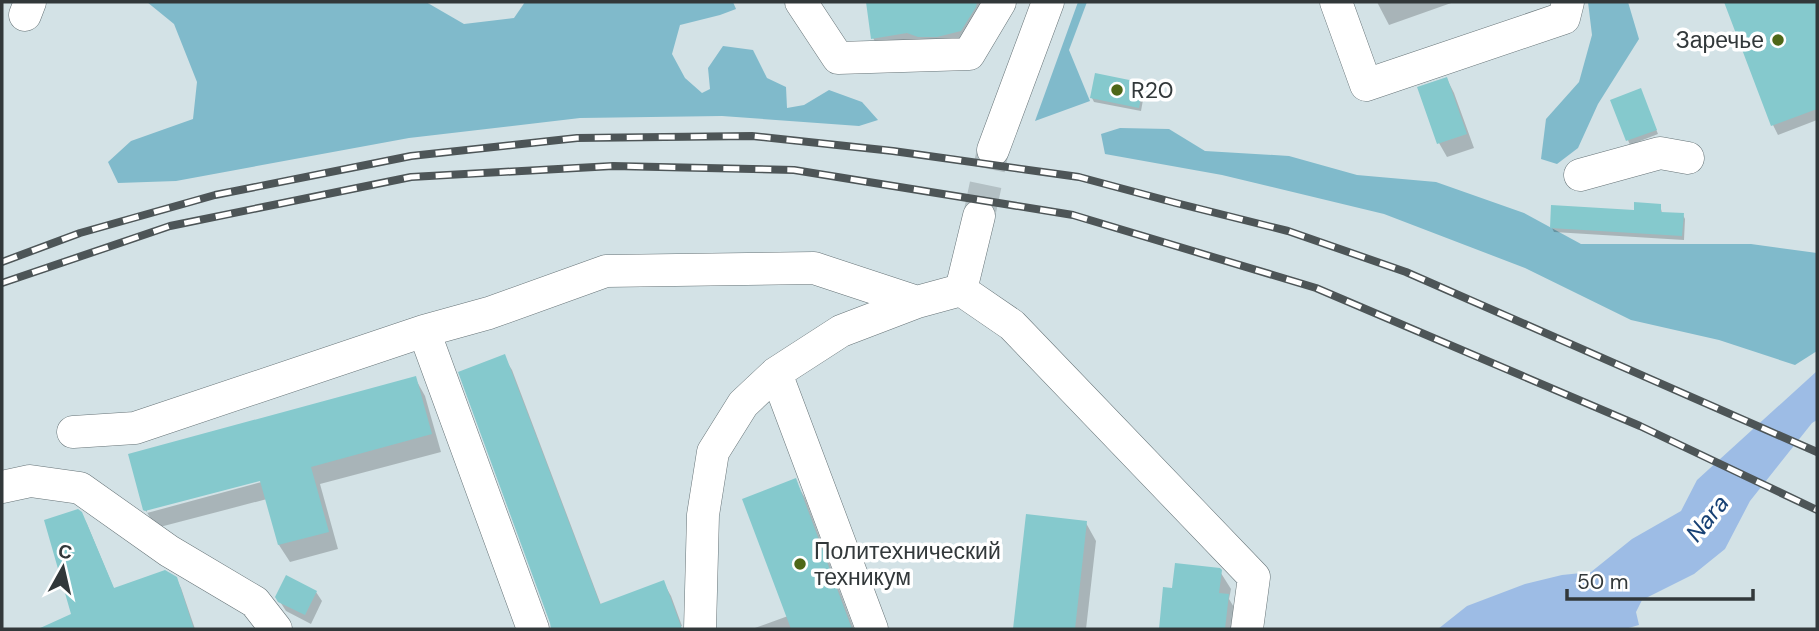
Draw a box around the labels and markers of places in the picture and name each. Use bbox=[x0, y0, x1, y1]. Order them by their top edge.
place label: Заречье bbox=[1676, 25, 1764, 55]
marker: Заречье bbox=[1770, 32, 1786, 48]
place label: R20 bbox=[1131, 75, 1173, 105]
marker: R20 bbox=[1109, 82, 1125, 98]
place label: Политехнический техникум bbox=[814, 536, 1001, 592]
marker: Политехнический техникум bbox=[792, 556, 808, 572]

